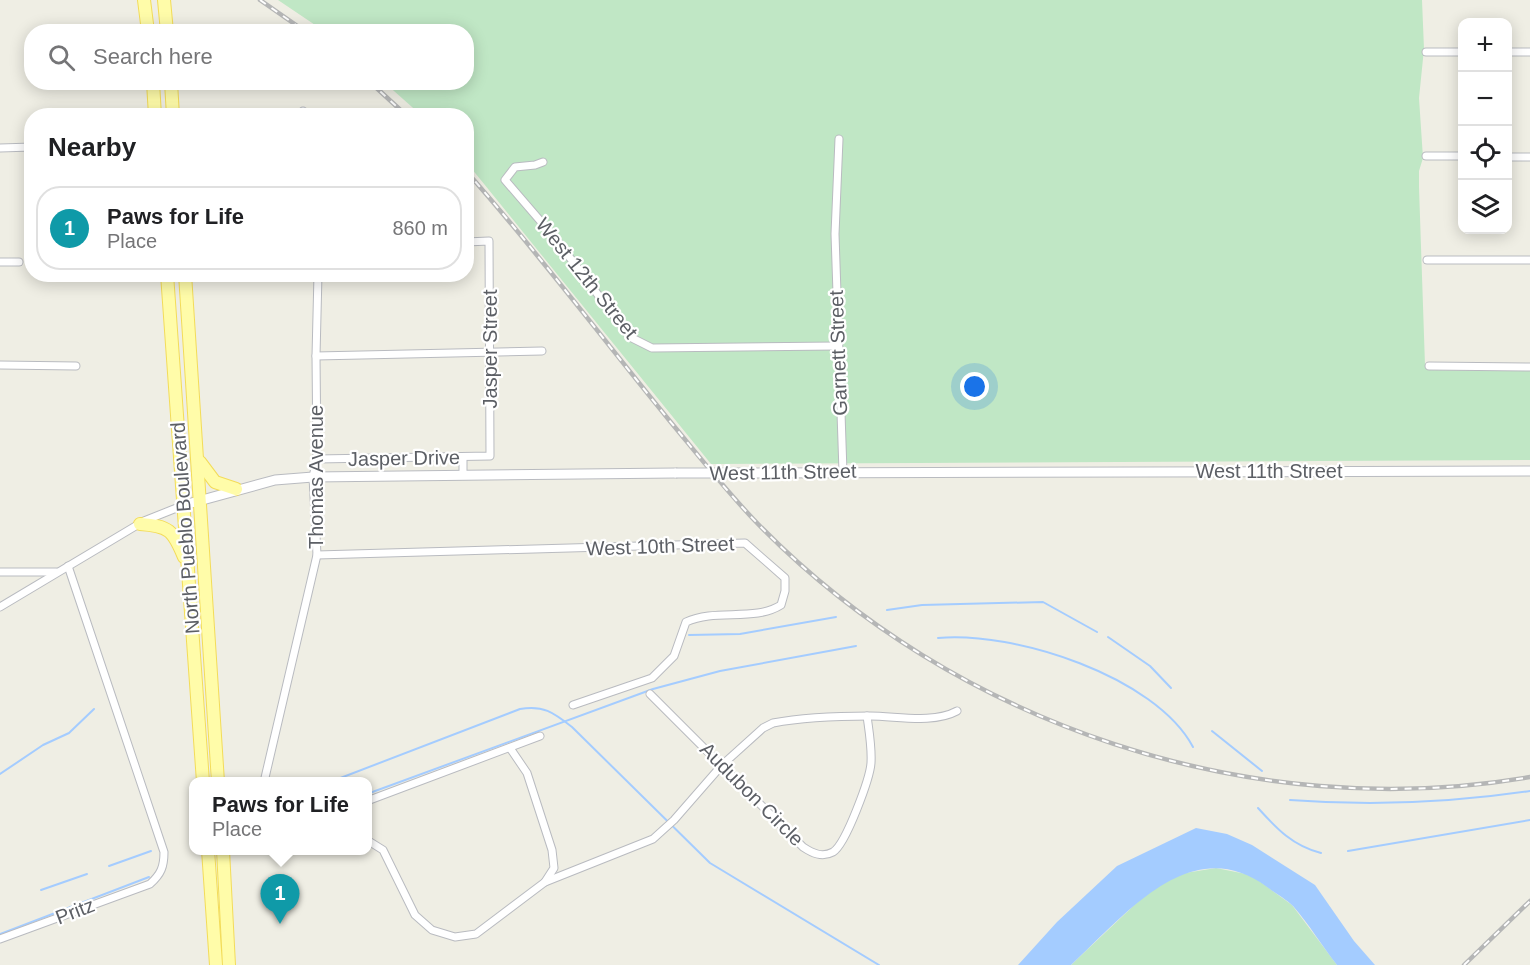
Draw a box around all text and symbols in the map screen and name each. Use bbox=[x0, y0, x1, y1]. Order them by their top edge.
map controls bbox=[1458, 18, 1512, 234]
button: + bbox=[1458, 18, 1512, 72]
search box bbox=[24, 24, 474, 90]
icon: search bbox=[45, 41, 78, 74]
text: Search here bbox=[93, 44, 213, 69]
button: − bbox=[1458, 72, 1512, 126]
button: locate bbox=[1458, 126, 1512, 180]
text: Nearby bbox=[48, 132, 136, 162]
button: layers bbox=[1458, 180, 1512, 234]
text: Paws for Life bbox=[107, 204, 244, 229]
street label: West 12th Street bbox=[532, 213, 643, 343]
text: 1 bbox=[64, 217, 75, 239]
text: 860 m bbox=[392, 217, 448, 239]
text: Place bbox=[107, 230, 157, 252]
street label: Jasper Street bbox=[479, 289, 501, 408]
street label: Garnett Street bbox=[825, 289, 851, 416]
your location bbox=[960, 372, 989, 401]
street label: Thomas Avenue bbox=[305, 405, 327, 549]
street label: North Pueblo Boulevard bbox=[167, 421, 203, 635]
street label: Jasper Drive bbox=[348, 446, 460, 470]
street label: West 11th Street bbox=[709, 460, 857, 484]
street label: West 11th Street bbox=[1195, 460, 1343, 482]
street label: West 10th Street bbox=[585, 532, 735, 560]
street label: Audubon Circle bbox=[696, 738, 808, 850]
popup bbox=[189, 777, 372, 855]
text: Paws for Life bbox=[212, 792, 349, 817]
text: Place bbox=[212, 818, 262, 840]
pin: 1 bbox=[260, 874, 300, 924]
street label: Pritz bbox=[52, 894, 98, 928]

